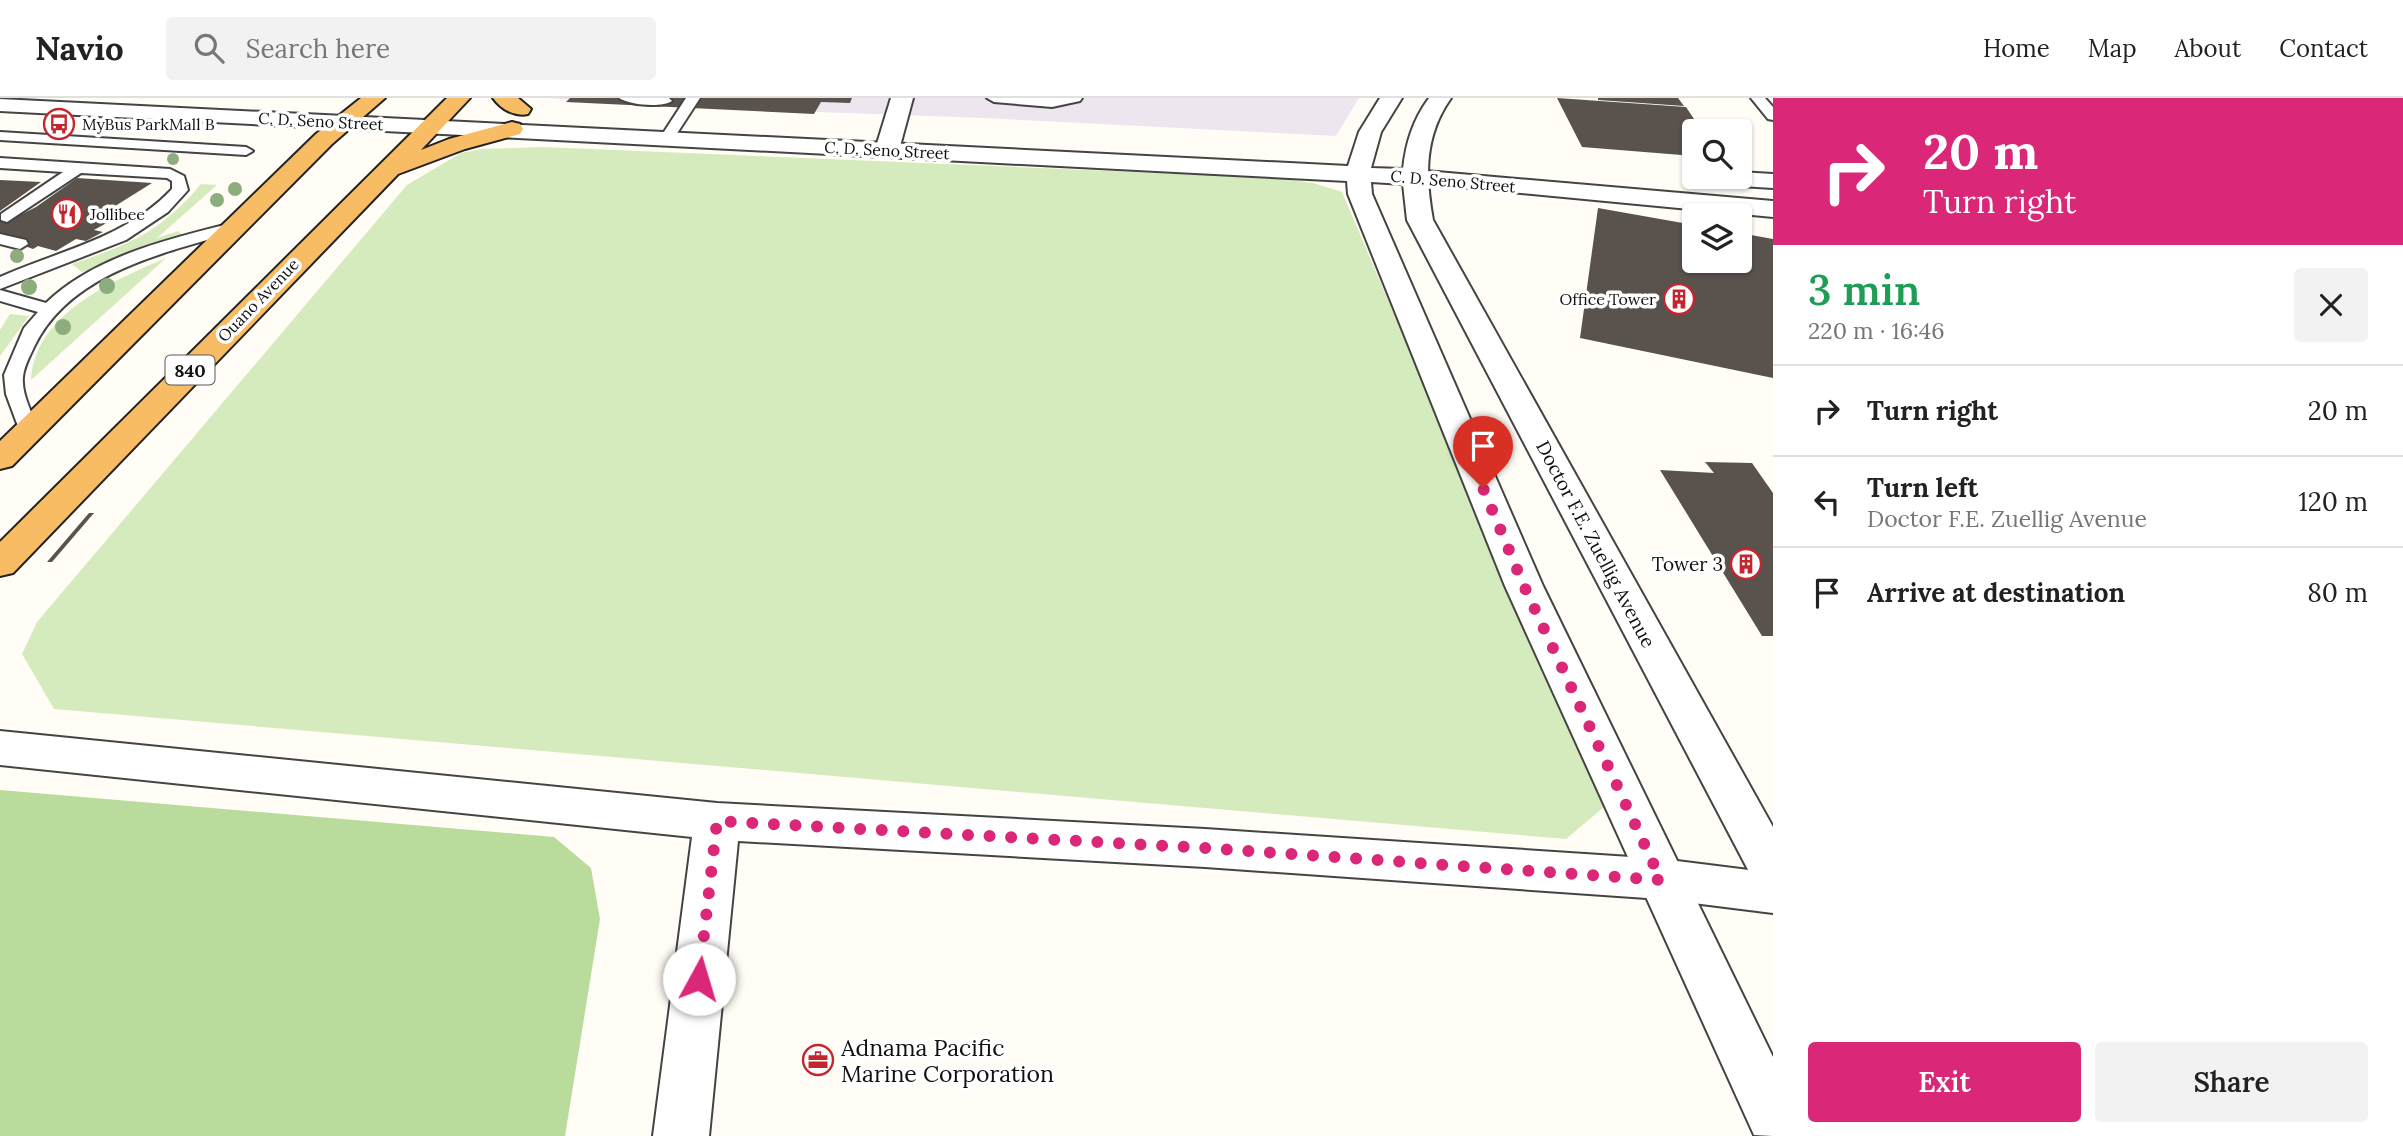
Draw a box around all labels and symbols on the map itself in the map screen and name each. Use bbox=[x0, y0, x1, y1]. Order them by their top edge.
bus stop icon: MyBus ParkMall B bbox=[42, 107, 76, 141]
street label: C. D. Seno Street bbox=[258, 108, 385, 134]
place label: MyBus ParkMall B bbox=[82, 114, 215, 134]
street label: C. D. Seno Street bbox=[824, 137, 951, 163]
street label: C. D. Seno Street bbox=[1390, 166, 1517, 196]
restaurant icon: Jollibee bbox=[50, 197, 84, 231]
place label: Jollibee bbox=[89, 204, 145, 224]
street label: Ouano Avenue bbox=[213, 254, 303, 346]
building icon: Office Tower bbox=[1662, 282, 1696, 316]
place label: Office Tower bbox=[1560, 289, 1656, 309]
road number: 840 bbox=[166, 356, 214, 384]
pin bbox=[1453, 416, 1513, 488]
street label: Doctor F.E. Zuellig Avenue bbox=[1531, 436, 1661, 652]
building icon: Tower 3 bbox=[1729, 547, 1763, 581]
place label: Tower 3 bbox=[1652, 552, 1723, 576]
position arrow bbox=[662, 942, 736, 1016]
place label: Adnama Pacific Marine Corporation bbox=[840, 1033, 1054, 1088]
office icon: Adnama Pacific Marine Corporation bbox=[801, 1043, 835, 1077]

